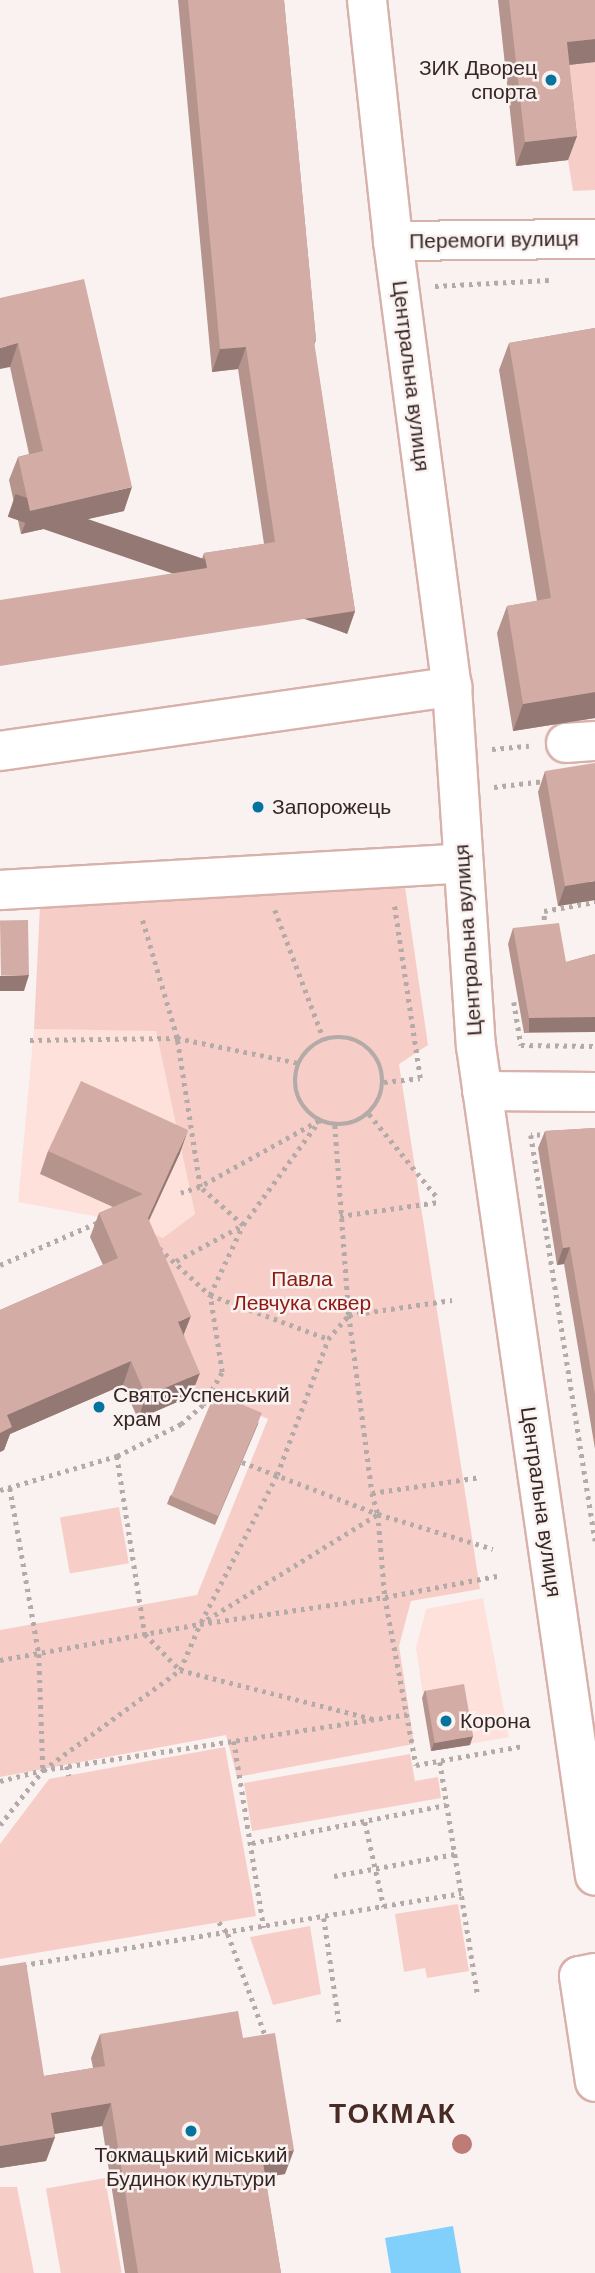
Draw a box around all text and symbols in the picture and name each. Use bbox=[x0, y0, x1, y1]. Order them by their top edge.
place label: ЗИК Дворец спорта bbox=[419, 55, 537, 105]
marker: ЗИК Дворец спорта bbox=[543, 72, 559, 88]
street label: Перемоги вулиця bbox=[409, 226, 579, 254]
street label: Центральна вулиця bbox=[387, 279, 435, 473]
place label: Запорожець bbox=[272, 794, 391, 820]
marker: Запорожець bbox=[250, 799, 266, 815]
street label: Центральна вулиця bbox=[449, 843, 487, 1037]
park label: Павла Левчука сквер bbox=[233, 1266, 371, 1316]
place label: Свято-Успенський храм bbox=[113, 1382, 290, 1432]
marker: Свято-Успенський храм bbox=[91, 1399, 107, 1415]
street label: Центральна вулиця bbox=[515, 1405, 567, 1599]
place label: Корона bbox=[460, 1708, 531, 1734]
marker: Корона bbox=[438, 1713, 454, 1729]
district label: ТОКМАК bbox=[330, 2097, 456, 2131]
marker: Токмацький міський Будинок культури bbox=[183, 2123, 199, 2139]
place label: Токмацький міський Будинок культури bbox=[95, 2142, 287, 2192]

